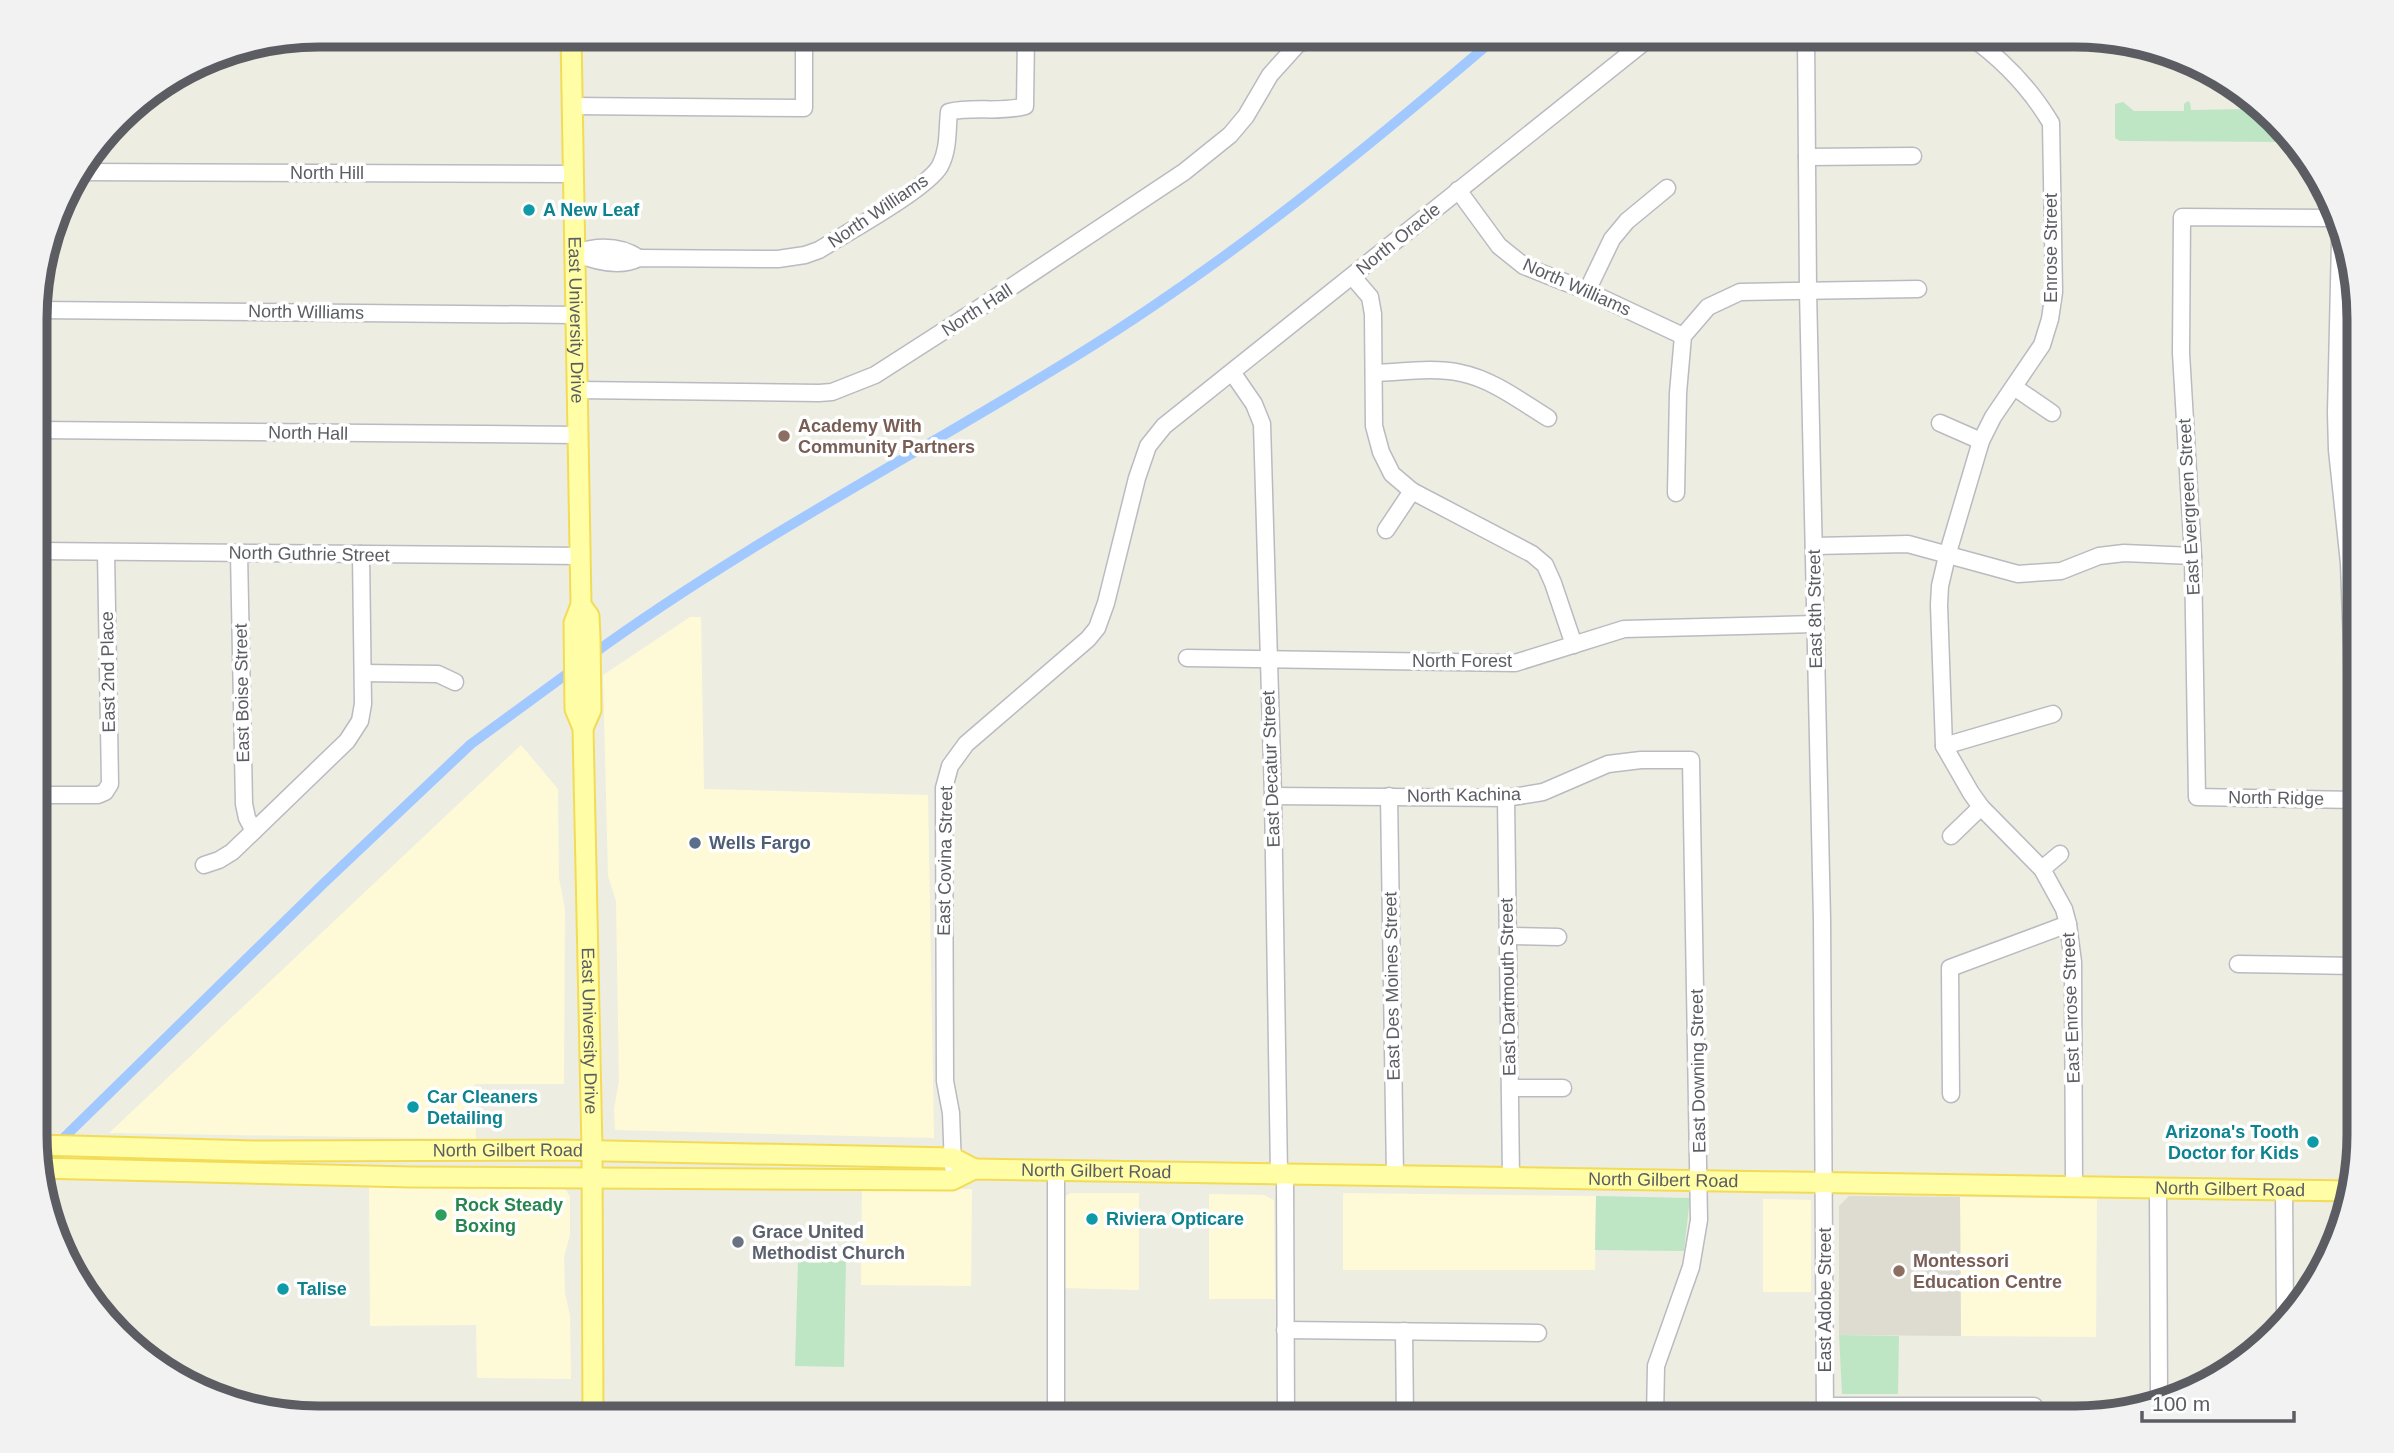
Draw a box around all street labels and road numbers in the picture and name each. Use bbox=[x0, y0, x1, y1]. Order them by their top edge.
street label: North Hill bbox=[290, 163, 364, 183]
street label: North Williams bbox=[824, 170, 932, 252]
street label: Enrose Street bbox=[2041, 193, 2061, 303]
street label: North Oracle bbox=[1352, 199, 1444, 279]
street label: East University Drive bbox=[565, 236, 587, 404]
street label: North Williams bbox=[1520, 254, 1634, 320]
street label: North Hall bbox=[938, 280, 1016, 340]
street label: North Williams bbox=[248, 301, 364, 323]
street label: East Evergreen Street bbox=[2174, 418, 2204, 596]
street label: North Hall bbox=[268, 422, 348, 444]
street label: North Guthrie Street bbox=[228, 543, 390, 565]
street label: East 8th Street bbox=[1804, 549, 1826, 669]
street label: East 2nd Place bbox=[97, 611, 119, 733]
street label: East Boise Street bbox=[231, 623, 253, 763]
street label: North Forest bbox=[1412, 651, 1512, 671]
street label: East Decatur Street bbox=[1258, 690, 1284, 848]
street label: North Kachina bbox=[1407, 784, 1522, 806]
street label: East Covina Street bbox=[934, 786, 956, 936]
street label: North Ridge bbox=[2228, 787, 2324, 809]
street label: East Des Moines Street bbox=[1380, 891, 1404, 1081]
street label: East Dartmouth Street bbox=[1496, 898, 1520, 1076]
street label: East Enrose Street bbox=[2058, 932, 2084, 1084]
street label: East University Drive bbox=[578, 947, 601, 1115]
street label: East Downing Street bbox=[1687, 989, 1709, 1153]
street label: North Gilbert Road bbox=[433, 1140, 583, 1160]
street label: North Gilbert Road bbox=[1021, 1160, 1172, 1182]
street label: North Gilbert Road bbox=[1588, 1169, 1738, 1191]
street label: North Gilbert Road bbox=[2155, 1178, 2305, 1200]
street label: East Adobe Street bbox=[1815, 1227, 1835, 1373]

